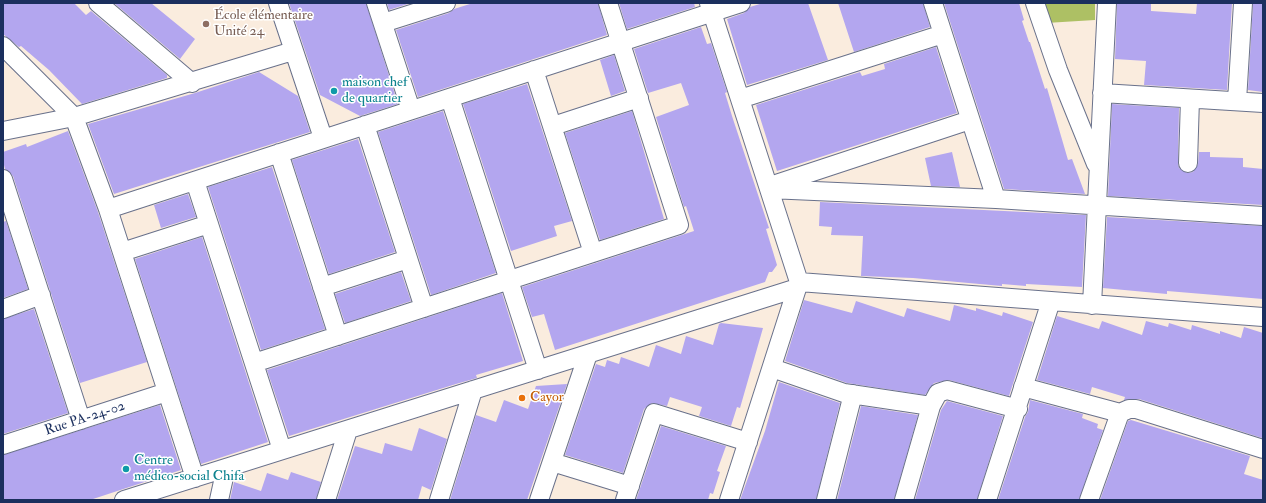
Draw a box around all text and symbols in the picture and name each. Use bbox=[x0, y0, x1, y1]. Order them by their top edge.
place label: École élémentaire Unité 24 bbox=[214, 8, 313, 40]
marker: École élémentaire Unité 24 bbox=[201, 19, 211, 29]
place label: maison chef de quartier bbox=[342, 75, 407, 108]
marker: maison chef de quartier bbox=[329, 86, 339, 96]
place label: Cayor bbox=[530, 390, 564, 406]
marker: Cayor bbox=[517, 393, 527, 403]
street label: Rue PA-24-02 bbox=[43, 398, 127, 440]
place label: Centre médico-social Chifa bbox=[134, 453, 244, 486]
marker: Centre médico-social Chifa bbox=[121, 464, 131, 474]

